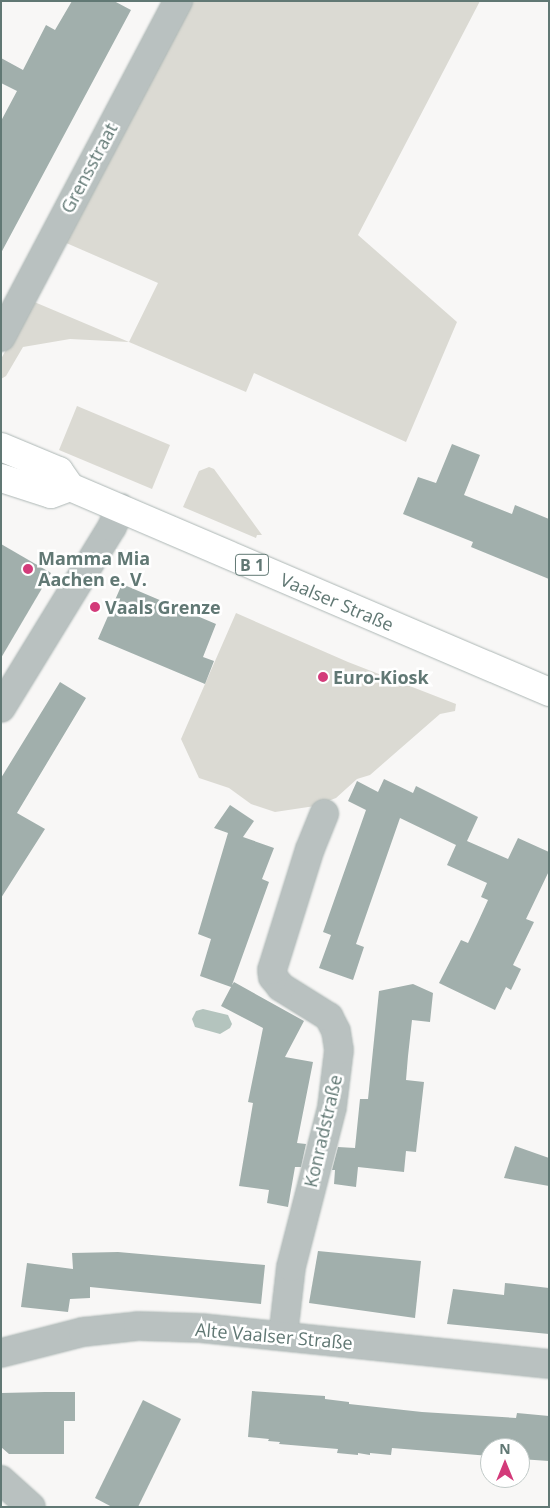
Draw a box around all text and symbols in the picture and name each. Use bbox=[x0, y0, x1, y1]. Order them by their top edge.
street label: Grensstraat bbox=[56, 119, 122, 217]
place label: Mamma Mia Aachen e. V. bbox=[38, 548, 150, 590]
road number: B 1 bbox=[234, 552, 270, 578]
marker: Mamma Mia Aachen e. V. bbox=[22, 563, 34, 575]
street label: Vaalser Straße bbox=[277, 568, 397, 636]
place label: Vaals Grenze bbox=[105, 596, 221, 618]
marker: Vaals Grenze bbox=[89, 601, 101, 613]
place label: Euro-Kiosk bbox=[333, 666, 429, 688]
marker: Euro-Kiosk bbox=[317, 671, 329, 683]
street label: Konradstraße bbox=[300, 1073, 346, 1189]
street label: Alte Vaalser Straße bbox=[194, 1318, 354, 1354]
north arrow bbox=[480, 1438, 530, 1488]
text: N bbox=[499, 1439, 511, 1458]

